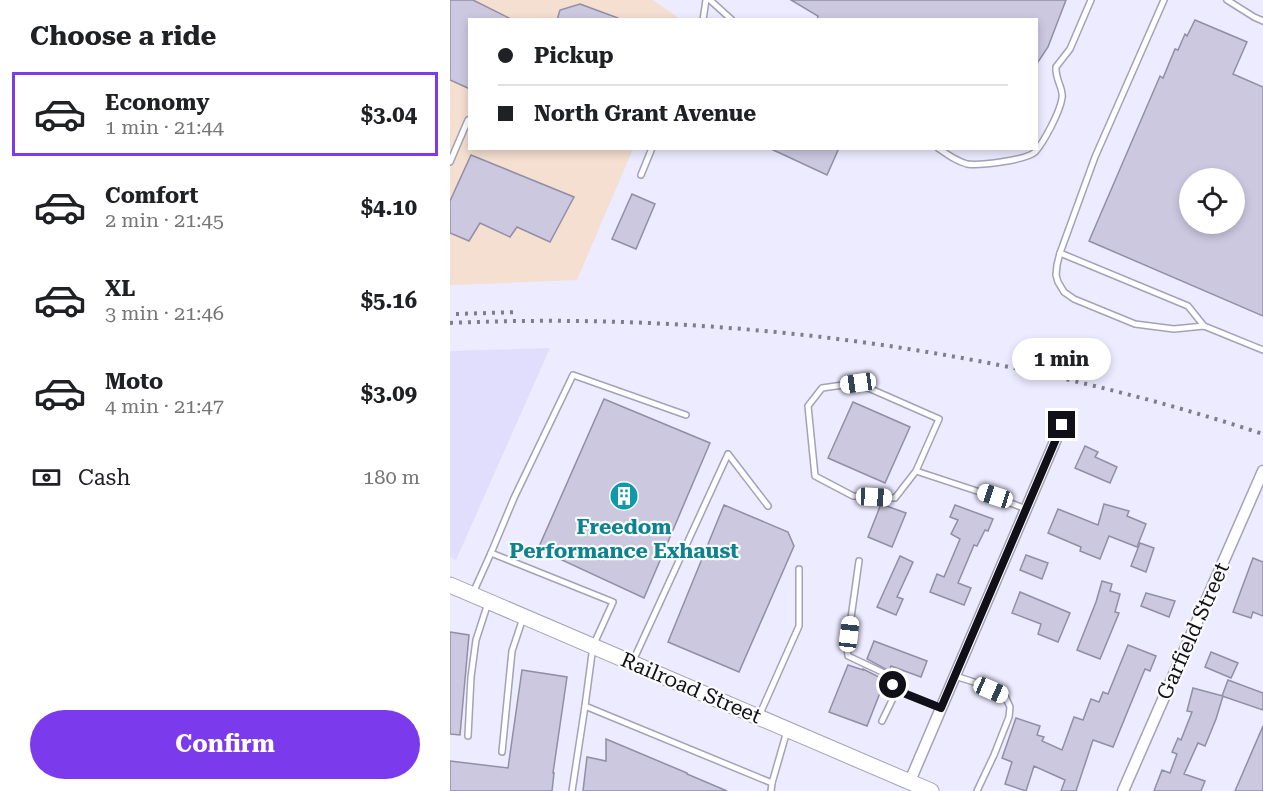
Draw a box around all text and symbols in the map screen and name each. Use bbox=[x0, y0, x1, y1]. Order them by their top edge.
text: Choose a ride bbox=[30, 20, 216, 52]
text: Pickup bbox=[534, 43, 614, 68]
icon: car bbox=[33, 87, 87, 141]
text: Economy bbox=[105, 90, 209, 115]
text: North Grant Avenue bbox=[534, 101, 756, 126]
text: $3.04 bbox=[361, 102, 417, 127]
text: 1 min · 21:44 bbox=[105, 115, 224, 139]
map controls bbox=[1179, 168, 1245, 234]
button: locate bbox=[1179, 168, 1245, 234]
icon: car bbox=[33, 180, 87, 234]
text: Comfort bbox=[105, 183, 198, 208]
text: $4.10 bbox=[361, 195, 417, 220]
text: 2 min · 21:45 bbox=[105, 208, 224, 232]
icon: car bbox=[33, 273, 87, 327]
text: XL bbox=[105, 276, 135, 301]
text: $5.16 bbox=[361, 288, 417, 313]
text: 3 min · 21:46 bbox=[105, 301, 224, 325]
callout: 1 min bbox=[1012, 338, 1112, 380]
text: 1 min bbox=[1034, 347, 1089, 371]
icon: car bbox=[33, 366, 87, 420]
text: Moto bbox=[105, 369, 163, 394]
car bbox=[839, 372, 877, 394]
text: $3.09 bbox=[361, 381, 417, 406]
text: 4 min · 21:47 bbox=[105, 394, 224, 418]
route end bbox=[1048, 411, 1075, 438]
icon: cash bbox=[30, 461, 63, 494]
text: Cash bbox=[78, 465, 130, 490]
text: 180 m bbox=[363, 465, 420, 489]
building icon: Freedom Performance Exhaust bbox=[608, 480, 640, 512]
car bbox=[975, 482, 1015, 510]
car bbox=[856, 487, 892, 507]
place label: Freedom Performance Exhaust bbox=[509, 515, 739, 563]
street label: Garfield Street bbox=[1152, 559, 1234, 703]
car bbox=[838, 615, 860, 653]
street label: Railroad Street bbox=[617, 648, 765, 728]
route start bbox=[879, 671, 906, 698]
car bbox=[971, 674, 1011, 706]
button: Confirm bbox=[30, 710, 420, 779]

